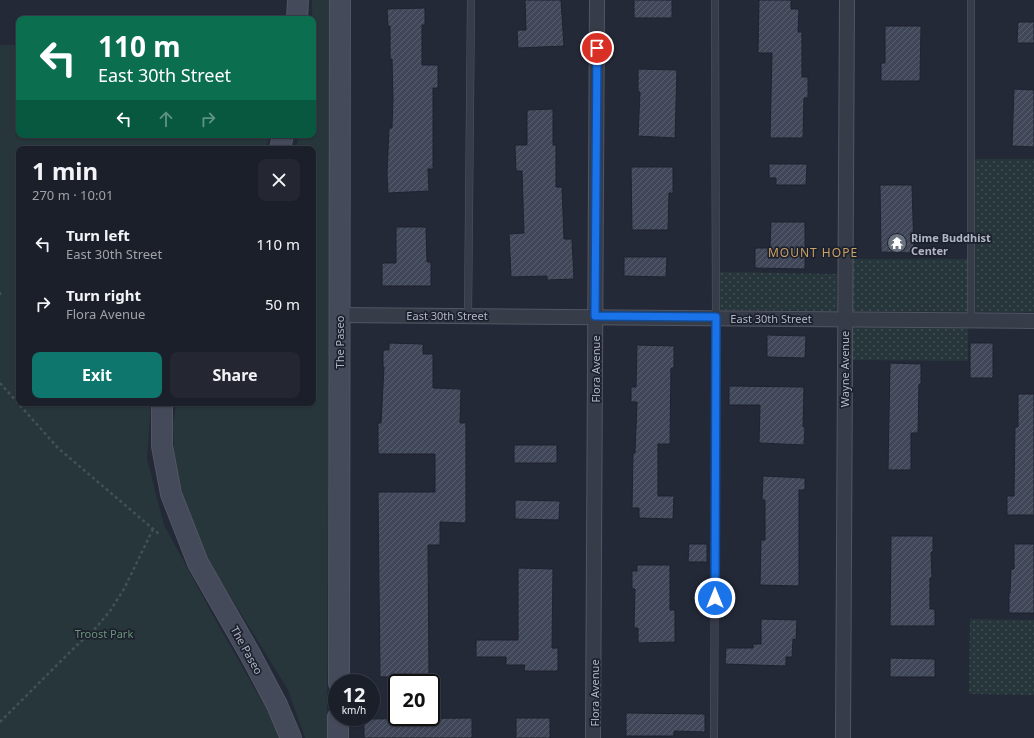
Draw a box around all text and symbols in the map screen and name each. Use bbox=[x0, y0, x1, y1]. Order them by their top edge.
text: 110 m bbox=[98, 27, 181, 65]
pin bbox=[580, 31, 614, 65]
icon: left bbox=[32, 32, 84, 84]
icon: arrive bbox=[586, 37, 608, 59]
text: East 30th Street bbox=[98, 63, 231, 87]
icon: left bbox=[113, 108, 135, 130]
icon: ahead bbox=[155, 108, 177, 130]
icon: right bbox=[197, 108, 219, 130]
text: 1 min bbox=[32, 154, 98, 187]
button: close bbox=[258, 159, 300, 201]
text: 270 m · 10:01 bbox=[32, 186, 113, 204]
text: Turn left bbox=[66, 225, 130, 245]
place label: Rime Buddhist Center bbox=[911, 230, 991, 258]
temple icon: Rime Buddhist Center bbox=[886, 232, 908, 254]
icon: left bbox=[32, 233, 54, 255]
text: 110 m bbox=[256, 234, 300, 254]
district label: MOUNT HOPE bbox=[768, 244, 858, 261]
text: East 30th Street bbox=[66, 245, 162, 263]
text: Turn right bbox=[66, 285, 141, 305]
icon: right bbox=[32, 293, 54, 315]
text: 50 m bbox=[265, 294, 300, 314]
text: Flora Avenue bbox=[66, 305, 145, 323]
street label: East 30th Street bbox=[406, 308, 488, 323]
street label: East 30th Street bbox=[730, 311, 812, 326]
street label: The Paseo bbox=[332, 315, 347, 368]
street label: Wayne Avenue bbox=[837, 331, 852, 407]
street label: Flora Avenue bbox=[588, 335, 603, 403]
button: Exit bbox=[32, 352, 162, 398]
button: Share bbox=[170, 352, 300, 398]
position arrow bbox=[694, 577, 736, 619]
street label: The Paseo bbox=[228, 623, 267, 677]
park label: Troost Park bbox=[75, 626, 133, 641]
street label: Flora Avenue bbox=[587, 659, 602, 727]
speed limit sign: 20 bbox=[388, 674, 440, 726]
text: 12 bbox=[343, 681, 365, 708]
text: km/h bbox=[342, 703, 366, 717]

